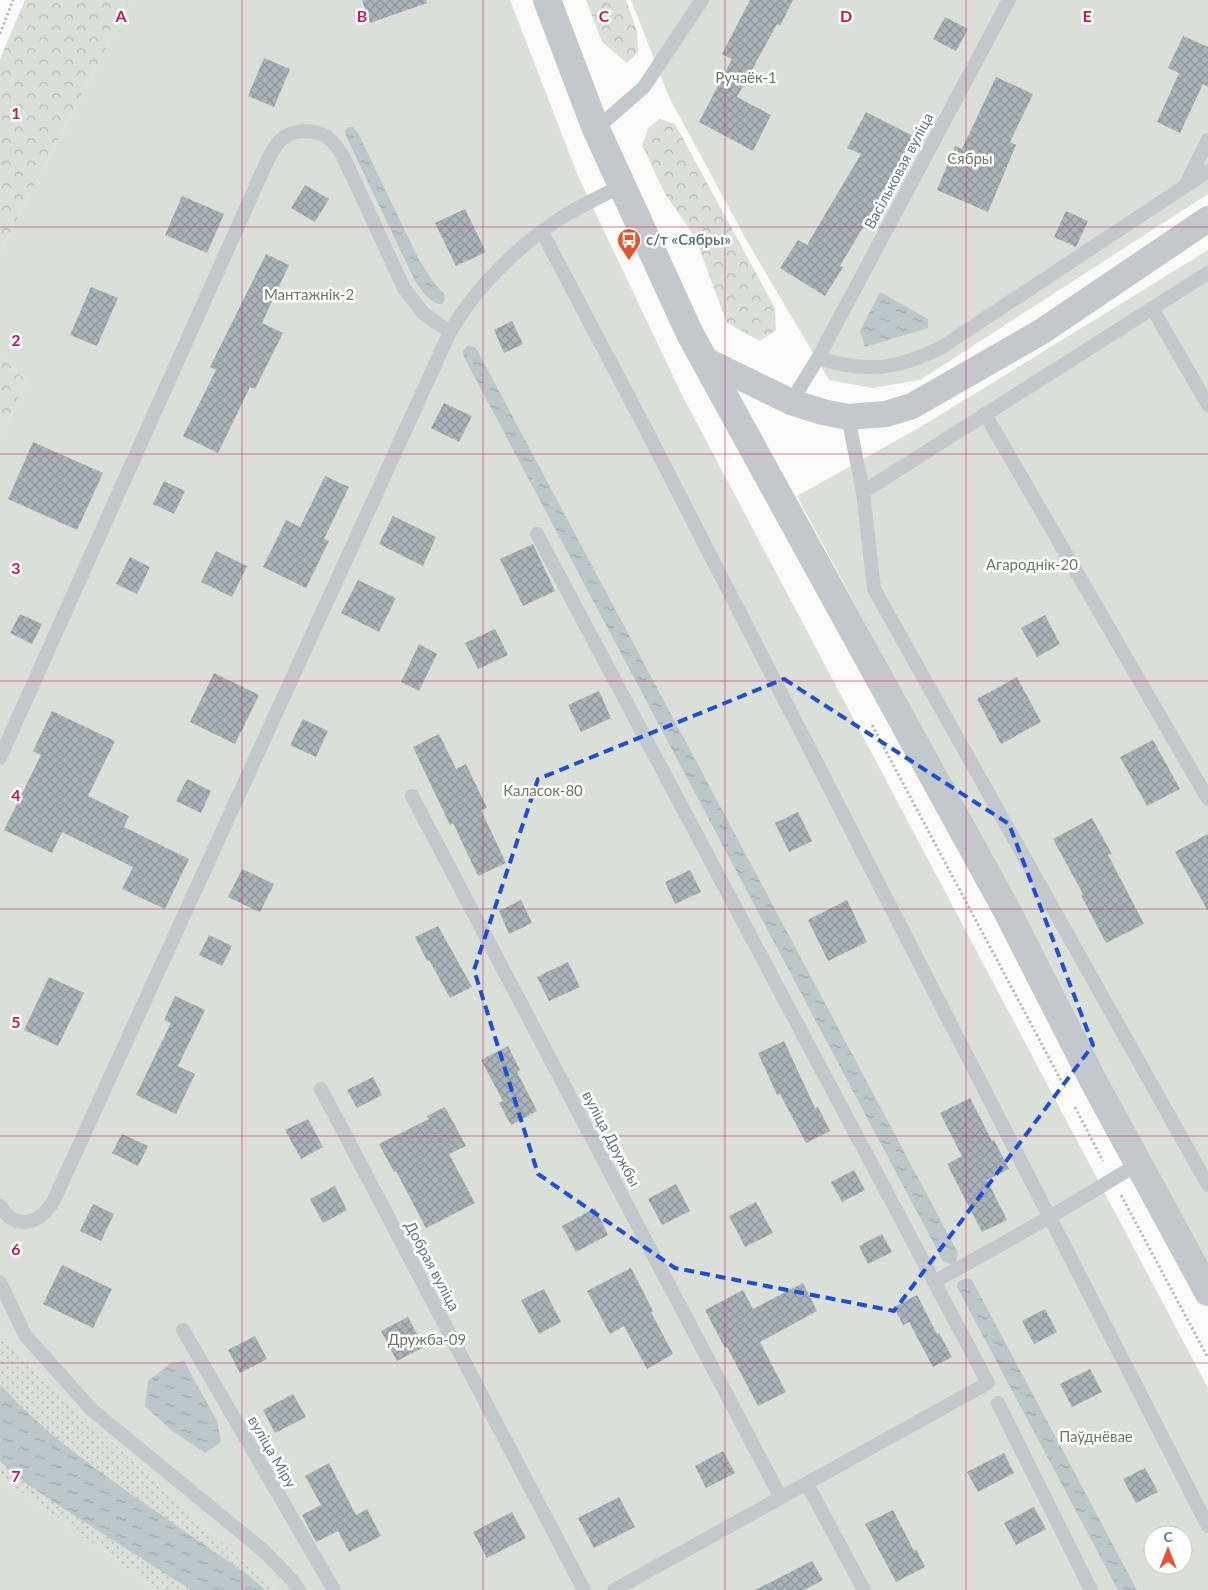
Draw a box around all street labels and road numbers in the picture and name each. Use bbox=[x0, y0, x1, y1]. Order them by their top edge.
street label: Васільковая вуліца bbox=[860, 109, 936, 232]
street label: вуліца Дружбы bbox=[579, 1088, 645, 1190]
street label: Добрая вуліца bbox=[402, 1218, 464, 1313]
street label: вуліца Міру bbox=[245, 1412, 301, 1491]

